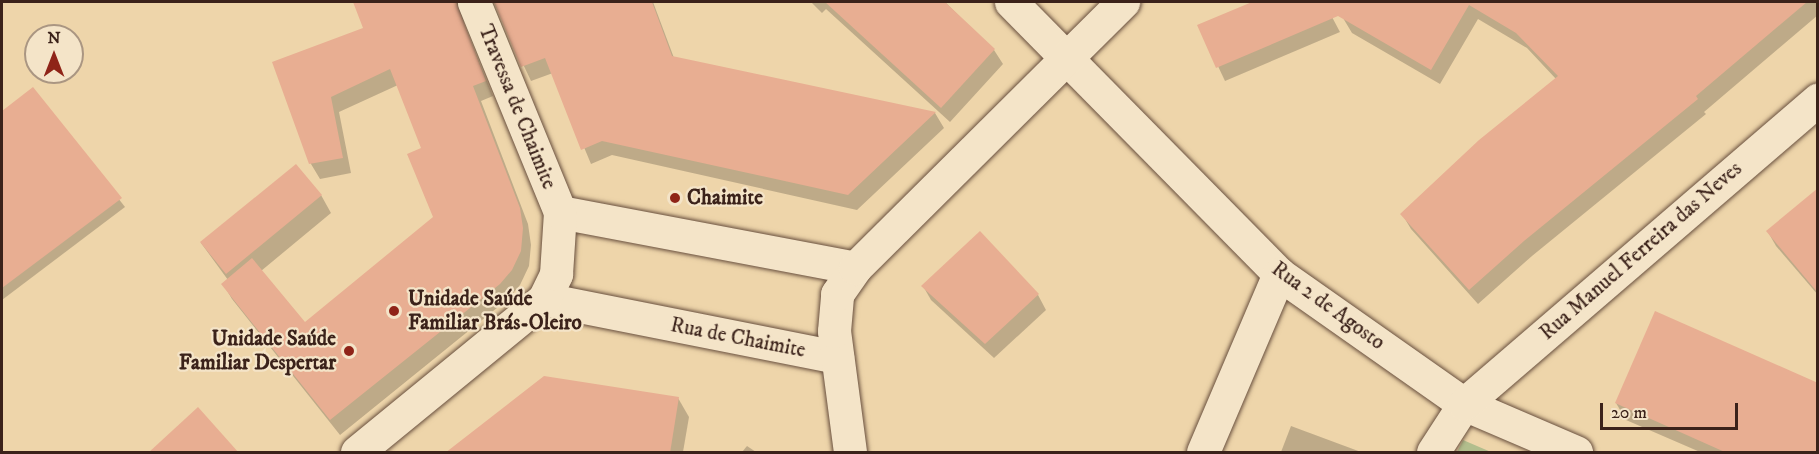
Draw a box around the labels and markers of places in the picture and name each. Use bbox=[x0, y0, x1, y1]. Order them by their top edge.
place label: Chaimite bbox=[687, 185, 763, 211]
marker: Chaimite bbox=[668, 191, 682, 205]
place label: Unidade Saúde Familiar Brás-Oleiro bbox=[408, 286, 582, 336]
marker: Unidade Saúde Familiar Brás-Oleiro bbox=[385, 302, 403, 320]
place label: Unidade Saúde Familiar Despertar bbox=[179, 326, 336, 376]
marker: Unidade Saúde Familiar Despertar bbox=[340, 342, 358, 360]

